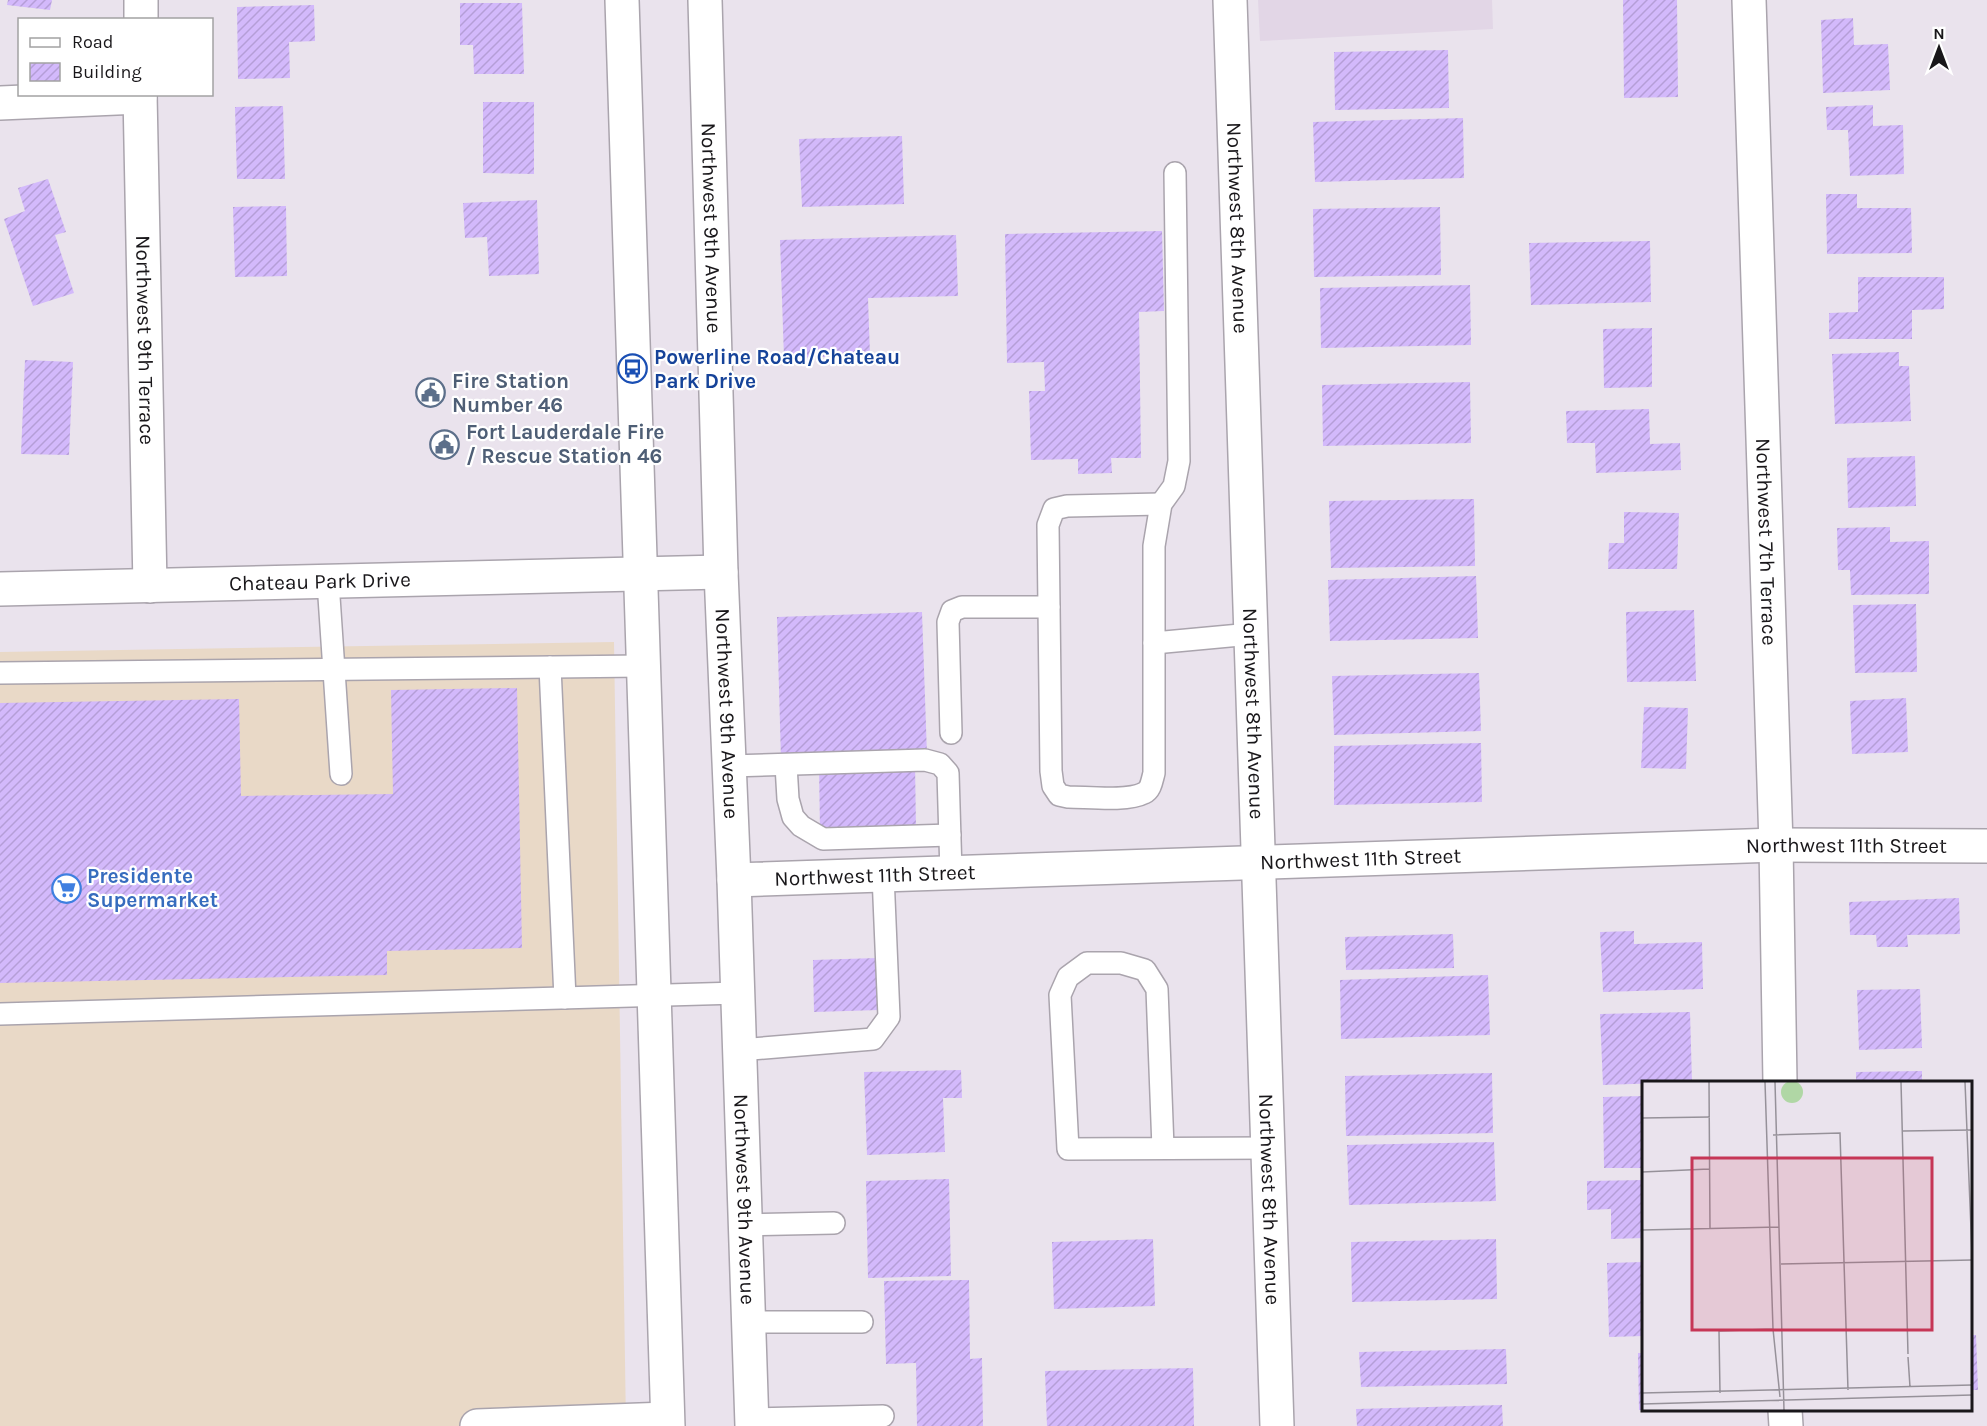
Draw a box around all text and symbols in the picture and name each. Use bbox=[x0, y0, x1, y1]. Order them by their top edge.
legend bbox=[18, 18, 213, 96]
north arrow bbox=[1909, 18, 1969, 78]
text: N bbox=[1933, 24, 1945, 43]
text: Road bbox=[72, 31, 113, 53]
text: Building bbox=[72, 61, 142, 83]
street label: Northwest 9th Avenue bbox=[696, 122, 726, 334]
street label: Northwest 8th Avenue bbox=[1222, 122, 1253, 334]
street label: Northwest 9th Terrace bbox=[131, 235, 159, 445]
place label: Powerline Road/Chateau Park Drive bbox=[654, 345, 900, 393]
bus stop icon: Powerline Road/Chateau Park Drive bbox=[617, 353, 649, 385]
place label: Fire Station Number 46 bbox=[452, 369, 569, 417]
public building icon: Fire Station Number 46 bbox=[415, 377, 447, 409]
place label: Fort Lauderdale Fire / Rescue Station 46 bbox=[466, 420, 664, 468]
public building icon: Fort Lauderdale Fire / Rescue Station 46 bbox=[429, 428, 461, 460]
street label: Northwest 7th Terrace bbox=[1751, 438, 1782, 646]
street label: Chateau Park Drive bbox=[229, 567, 411, 596]
street label: Northwest 8th Avenue bbox=[1238, 607, 1269, 820]
street label: Northwest 9th Avenue bbox=[711, 608, 743, 820]
street label: Northwest 11th Street bbox=[1745, 833, 1947, 858]
street label: Northwest 11th Street bbox=[1260, 844, 1462, 874]
street label: Northwest 11th Street bbox=[774, 860, 976, 891]
place label: Presidente Supermarket bbox=[87, 864, 218, 912]
supermarket icon: Presidente Supermarket bbox=[50, 872, 82, 904]
inset map bbox=[1642, 1081, 1972, 1411]
street label: Northwest 8th Avenue bbox=[1254, 1093, 1285, 1306]
street label: Northwest 9th Avenue bbox=[729, 1094, 760, 1305]

